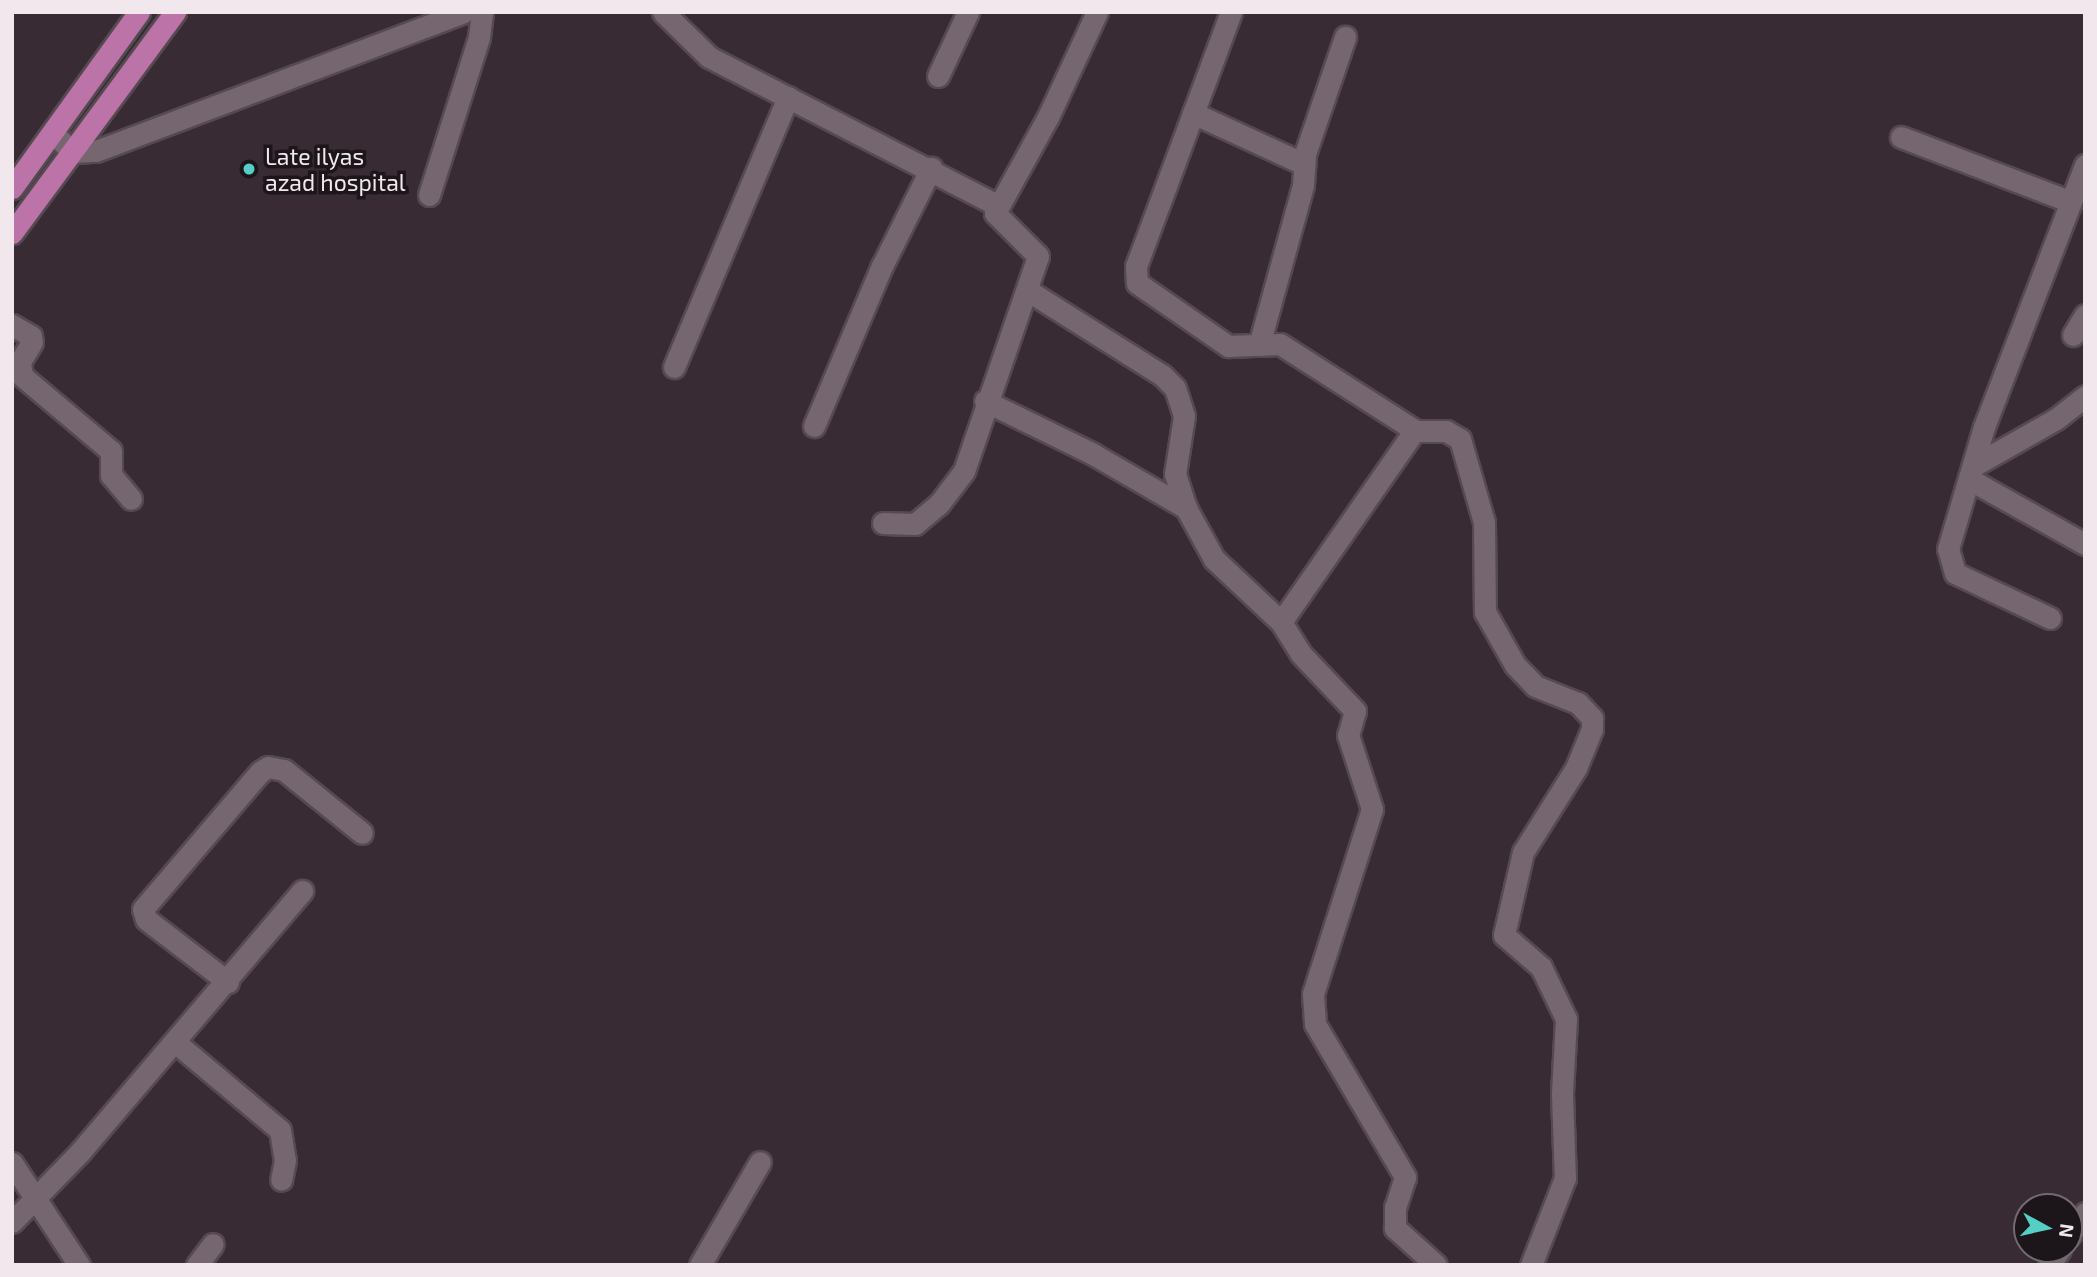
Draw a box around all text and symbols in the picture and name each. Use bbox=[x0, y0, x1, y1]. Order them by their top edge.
place label: Late ilyas azad hospital bbox=[265, 142, 406, 196]
marker: Late ilyas azad hospital bbox=[239, 159, 259, 179]
north arrow bbox=[2013, 1193, 2083, 1263]
text: N bbox=[2055, 1222, 2080, 1239]

